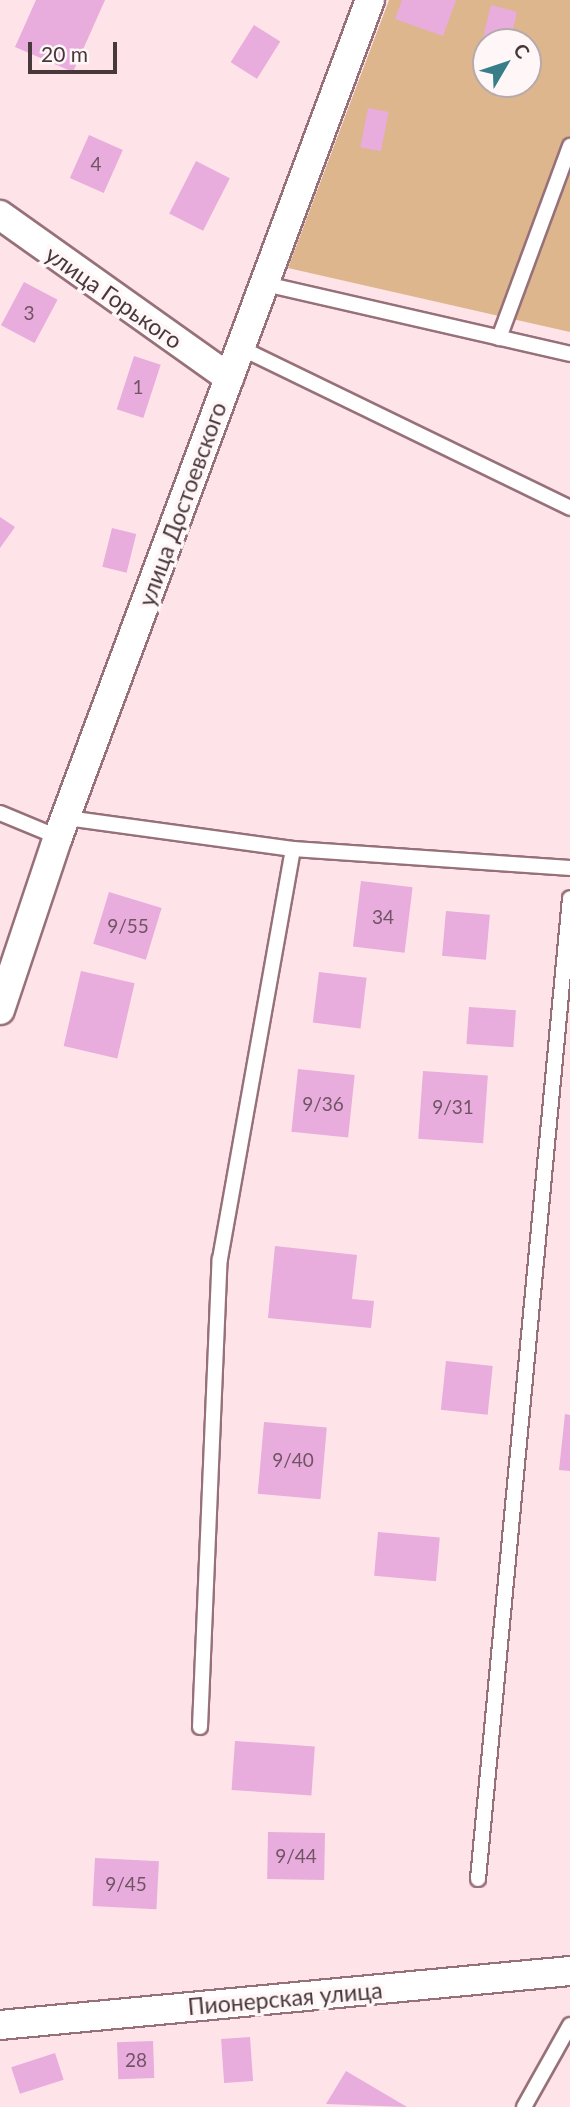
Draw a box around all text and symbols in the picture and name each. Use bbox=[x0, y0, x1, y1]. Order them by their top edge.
scale bar bbox=[32, 28, 121, 72]
north arrow bbox=[472, 28, 542, 98]
text: С bbox=[509, 39, 535, 63]
text: 20 m bbox=[41, 41, 88, 66]
house number: 4 bbox=[90, 153, 102, 175]
street label: улица Горького bbox=[40, 240, 188, 354]
house number: 3 bbox=[23, 302, 35, 324]
house number: 1 bbox=[132, 376, 144, 398]
street label: улица Достоевского bbox=[132, 398, 232, 610]
house number: 34 bbox=[372, 906, 394, 928]
house number: 9/55 bbox=[107, 915, 149, 937]
house number: 9/36 bbox=[302, 1093, 344, 1115]
house number: 9/31 bbox=[432, 1096, 474, 1118]
house number: 9/40 bbox=[272, 1449, 314, 1471]
house number: 9/44 bbox=[275, 1845, 317, 1867]
house number: 9/45 bbox=[105, 1873, 147, 1895]
street label: Пионерская улица bbox=[186, 1976, 384, 2020]
house number: 28 bbox=[125, 2049, 147, 2071]

